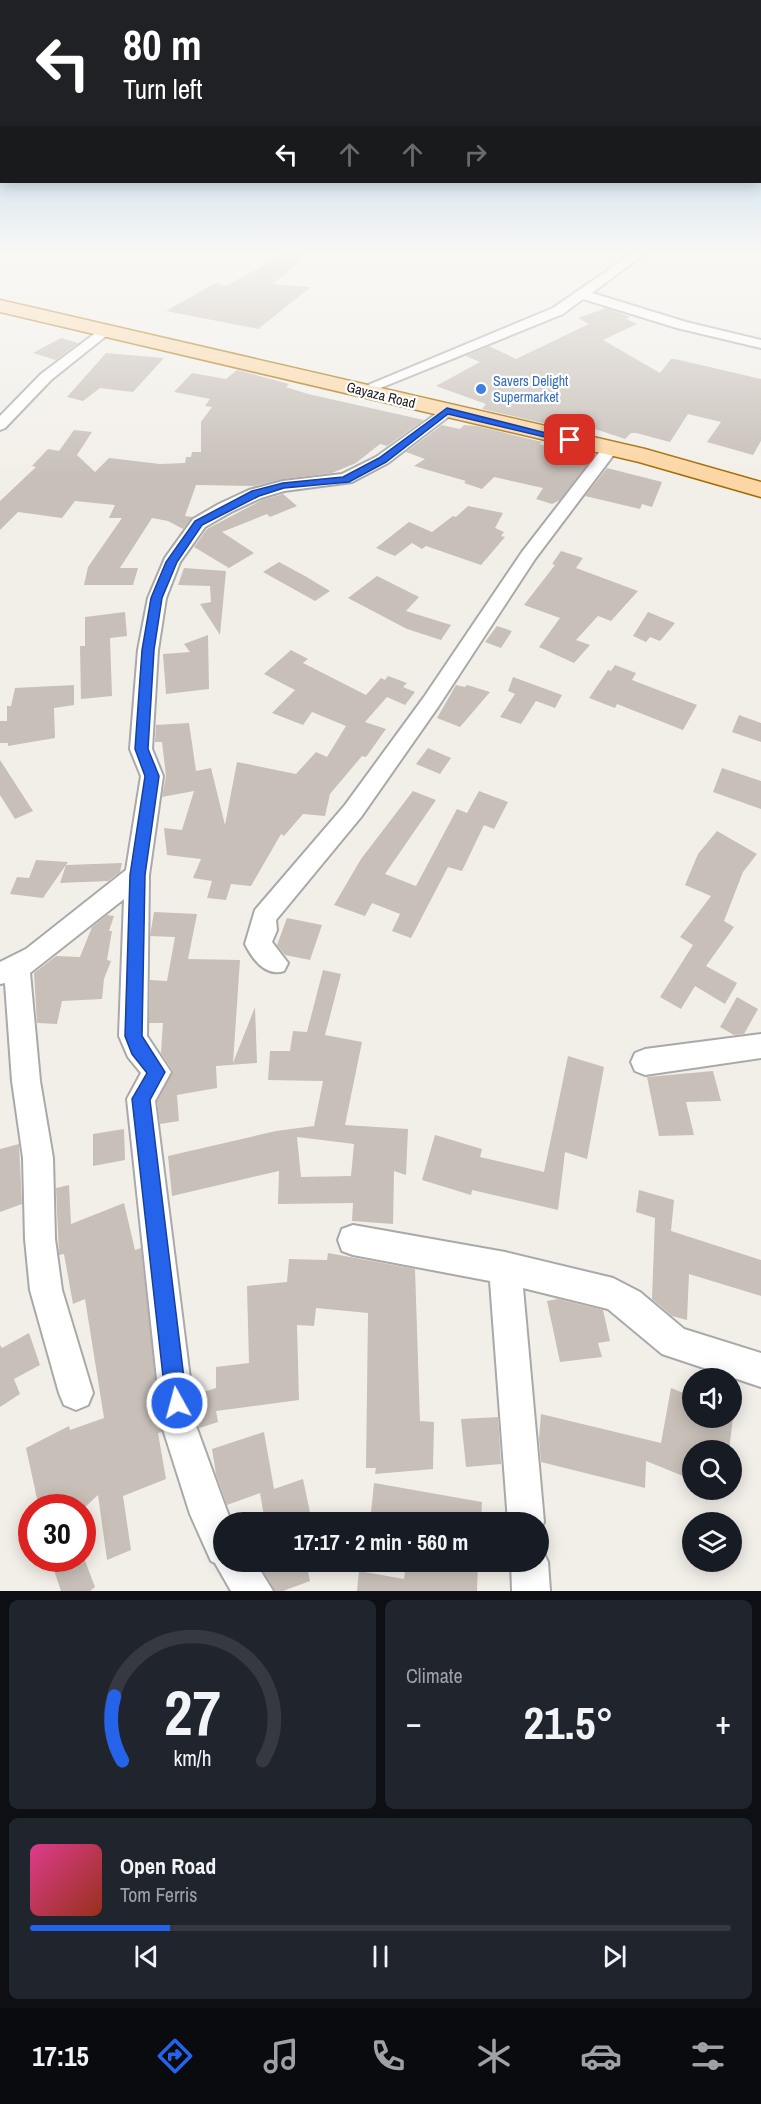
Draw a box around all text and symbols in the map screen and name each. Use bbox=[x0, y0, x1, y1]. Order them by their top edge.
text: 80 m bbox=[123, 17, 202, 73]
icon: left bbox=[24, 24, 102, 102]
text: Turn left bbox=[123, 71, 202, 107]
icon: left bbox=[270, 138, 303, 171]
icon: ahead bbox=[333, 138, 366, 171]
icon: ahead bbox=[396, 138, 429, 171]
icon: right bbox=[459, 138, 492, 171]
place label: Savers Delight Supermarket bbox=[493, 372, 568, 406]
street label: Gayaza Road bbox=[345, 378, 417, 412]
marker: Savers Delight Supermarket bbox=[474, 382, 488, 396]
pin bbox=[544, 414, 595, 465]
icon: arrive bbox=[553, 423, 586, 456]
map controls bbox=[682, 1368, 742, 1572]
button: sound bbox=[682, 1368, 742, 1428]
position arrow bbox=[145, 1371, 209, 1435]
button: search bbox=[682, 1440, 742, 1500]
speed limit sign: 30 bbox=[18, 1494, 96, 1572]
button: layers bbox=[682, 1512, 742, 1572]
text: 17:17 · 2 min · 560 m bbox=[294, 1527, 468, 1557]
text: Climate bbox=[406, 1662, 463, 1689]
text: 27 bbox=[164, 1670, 221, 1754]
text: 21.5° bbox=[524, 1692, 613, 1753]
text: − bbox=[406, 1700, 422, 1744]
text: + bbox=[715, 1700, 731, 1744]
text: km/h bbox=[173, 1745, 212, 1774]
text: Open Road bbox=[120, 1851, 216, 1881]
text: Tom Ferris bbox=[120, 1881, 198, 1908]
icon: previous bbox=[130, 1940, 163, 1973]
icon: pause bbox=[364, 1940, 397, 1973]
icon: next bbox=[598, 1940, 631, 1973]
icon: directions bbox=[154, 2035, 196, 2077]
icon: music bbox=[260, 2035, 302, 2077]
icon: phone bbox=[367, 2035, 409, 2077]
icon: climate bbox=[473, 2035, 515, 2077]
icon: car bbox=[580, 2035, 622, 2077]
icon: filters bbox=[687, 2035, 729, 2077]
text: 17:15 bbox=[32, 2038, 89, 2074]

